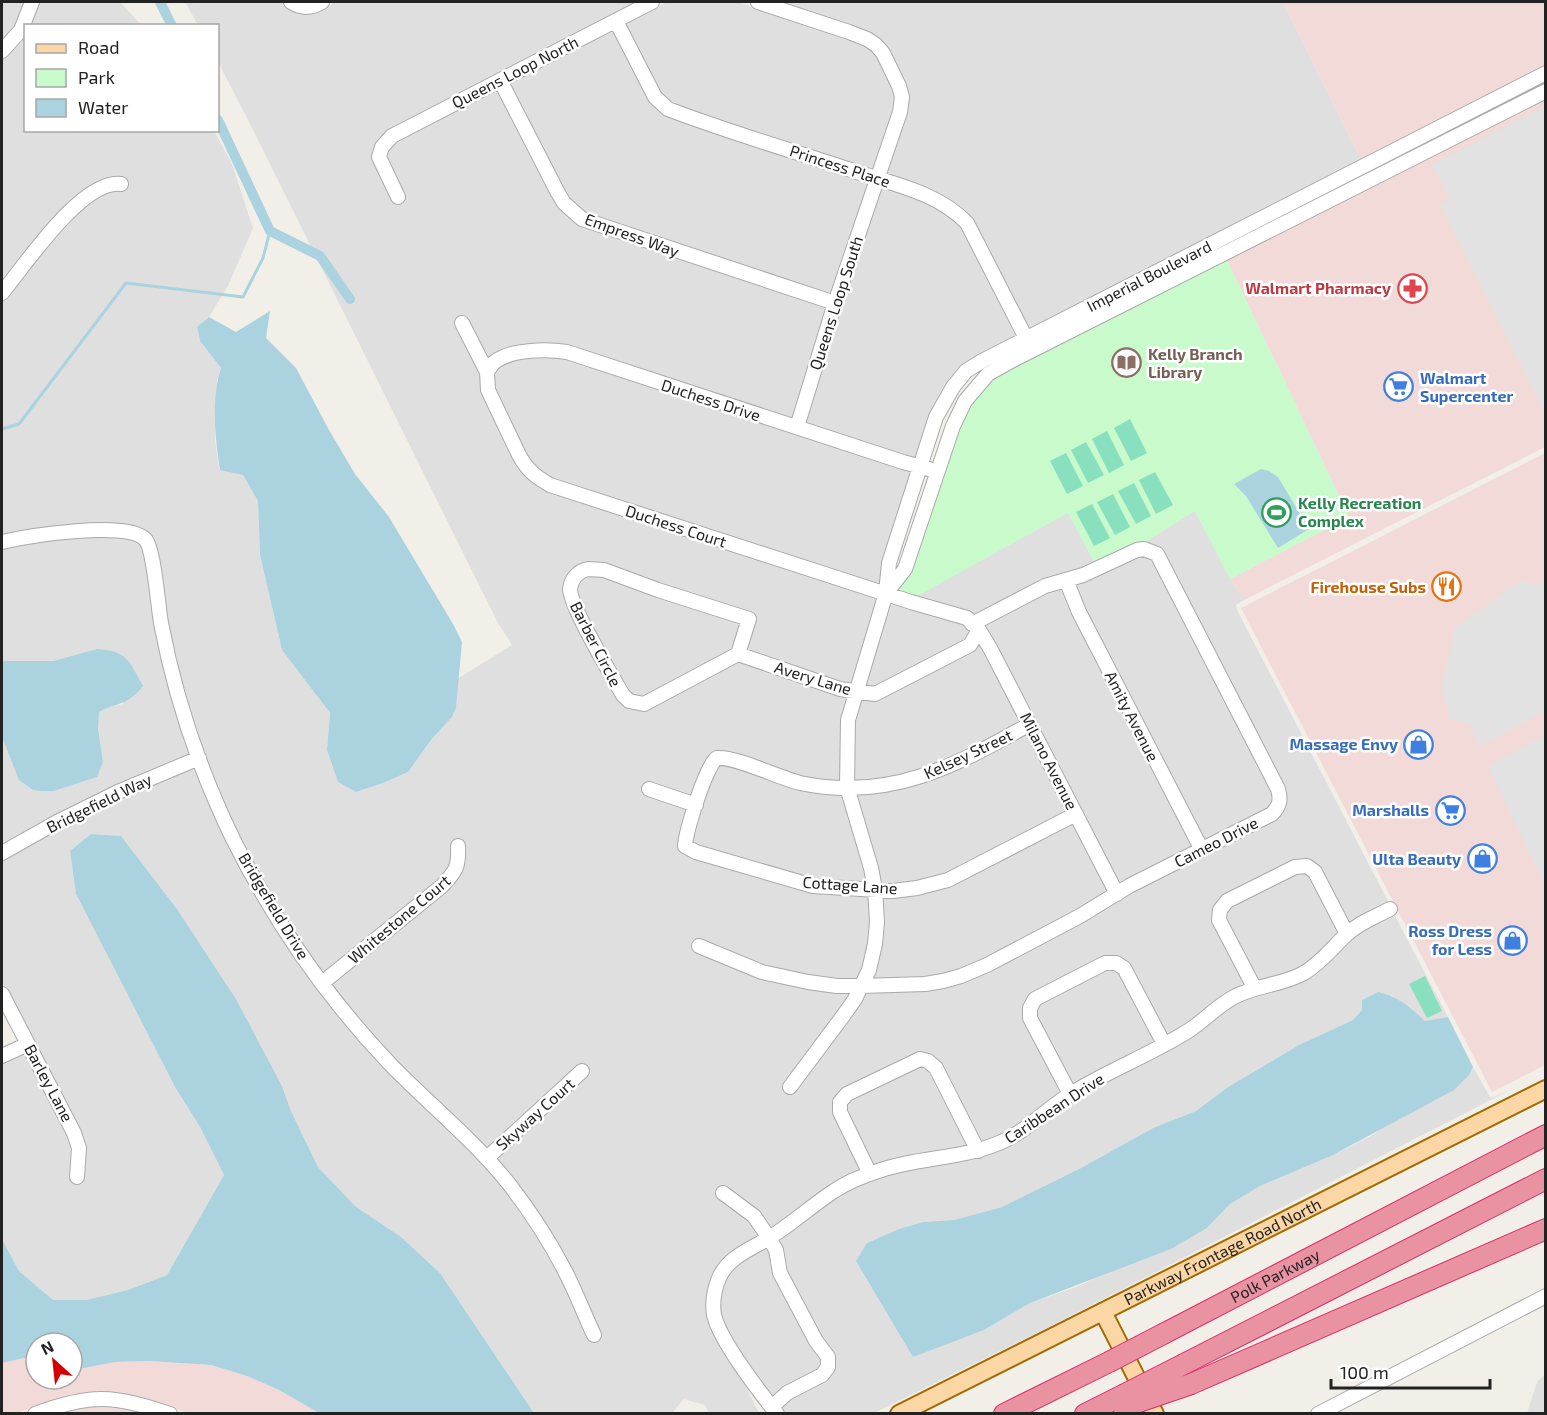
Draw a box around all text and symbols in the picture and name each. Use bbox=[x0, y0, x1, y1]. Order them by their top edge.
legend bbox=[24, 24, 219, 132]
street label: Queens Loop North bbox=[448, 31, 582, 113]
text: Road bbox=[78, 36, 119, 58]
text: Park bbox=[78, 66, 115, 88]
text: Water bbox=[78, 96, 128, 118]
street label: Princess Place bbox=[788, 140, 893, 191]
street label: Empress Way bbox=[582, 209, 682, 261]
street label: Queens Loop South bbox=[805, 233, 867, 373]
street label: Imperial Boulevard bbox=[1083, 236, 1214, 315]
pharmacy icon: Walmart Pharmacy bbox=[1396, 272, 1428, 304]
place label: Walmart Pharmacy bbox=[1245, 278, 1391, 298]
place label: Kelly Branch Library bbox=[1148, 344, 1243, 382]
library icon: Kelly Branch Library bbox=[1111, 347, 1143, 379]
place label: Walmart Supercenter bbox=[1420, 368, 1513, 405]
supermarket icon: Walmart Supercenter bbox=[1383, 371, 1415, 403]
street label: Duchess Drive bbox=[659, 375, 763, 425]
place label: Kelly Recreation Complex bbox=[1298, 493, 1421, 530]
sports icon: Kelly Recreation Complex bbox=[1261, 496, 1293, 528]
street label: Duchess Court bbox=[623, 500, 729, 551]
restaurant icon: Firehouse Subs bbox=[1431, 571, 1463, 603]
place label: Firehouse Subs bbox=[1311, 577, 1426, 596]
street label: Barber Circle bbox=[567, 598, 626, 689]
street label: Avery Lane bbox=[772, 657, 854, 698]
street label: Amity Avenue bbox=[1102, 667, 1163, 764]
street label: Milano Avenue bbox=[1017, 709, 1082, 813]
street label: Kelsey Street bbox=[921, 725, 1015, 782]
shop icon: Massage Envy bbox=[1403, 728, 1435, 760]
place label: Massage Envy bbox=[1289, 734, 1398, 754]
street label: Bridgefield Way bbox=[43, 769, 155, 836]
supermarket icon: Marshalls bbox=[1434, 794, 1466, 826]
place label: Marshalls bbox=[1352, 800, 1429, 819]
street label: Cameo Drive bbox=[1171, 812, 1261, 871]
shop icon: Ulta Beauty bbox=[1466, 843, 1498, 875]
street label: Bridgefield Drive bbox=[235, 849, 314, 962]
place label: Ulta Beauty bbox=[1372, 849, 1461, 869]
street label: Whitestone Court bbox=[344, 870, 454, 967]
street label: Cottage Lane bbox=[802, 872, 898, 897]
place label: Ross Dress for Less bbox=[1408, 921, 1492, 958]
shop icon: Ross Dress for Less bbox=[1497, 924, 1529, 956]
street label: Barley Lane bbox=[21, 1041, 78, 1125]
street label: Caribbean Drive bbox=[1000, 1068, 1107, 1147]
street label: Skyway Court bbox=[492, 1073, 578, 1154]
street label: Parkway Frontage Road North bbox=[1121, 1194, 1324, 1308]
street label: Polk Parkway bbox=[1227, 1244, 1323, 1306]
north arrow bbox=[24, 1331, 84, 1391]
text: N bbox=[37, 1336, 56, 1358]
scale bar bbox=[1331, 1352, 1490, 1390]
text: 100 m bbox=[1340, 1361, 1389, 1383]

